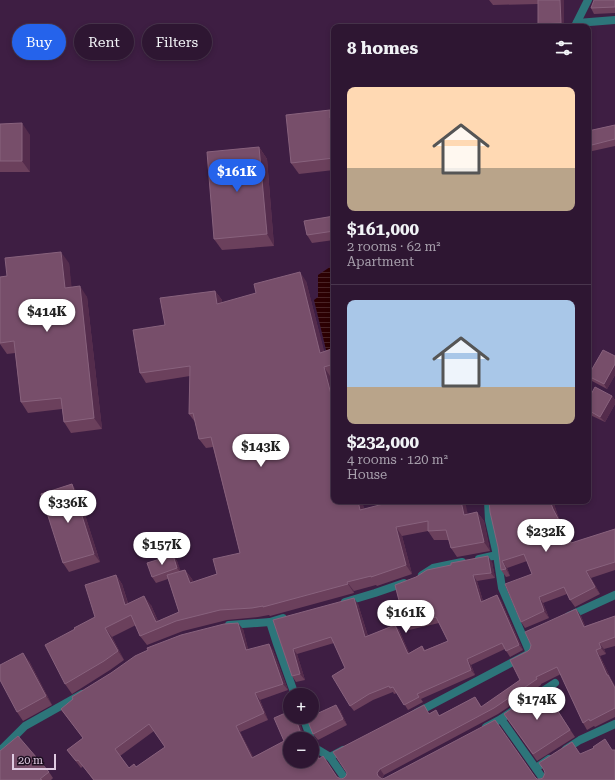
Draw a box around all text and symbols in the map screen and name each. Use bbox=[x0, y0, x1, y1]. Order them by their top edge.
chip: Buy bbox=[12, 24, 66, 60]
chip: Rent bbox=[74, 24, 134, 60]
chip: Filters bbox=[142, 24, 212, 60]
icon: filters bbox=[553, 37, 575, 59]
text: 8 homes bbox=[347, 38, 418, 58]
icon: home bbox=[425, 113, 497, 185]
pin: $161K bbox=[209, 159, 265, 193]
text: $161K bbox=[217, 164, 257, 179]
text: $161,000 bbox=[347, 219, 419, 239]
text: 2 rooms · 62 m² bbox=[347, 239, 441, 254]
text: Apartment bbox=[347, 254, 414, 269]
pin: $414K bbox=[19, 299, 75, 333]
text: $414K bbox=[27, 304, 67, 319]
icon: home bbox=[425, 326, 497, 398]
text: $232,000 bbox=[347, 432, 419, 452]
pin: $143K bbox=[233, 434, 289, 468]
text: $143K bbox=[241, 439, 281, 454]
text: 4 rooms · 120 m² bbox=[347, 452, 448, 467]
text: House bbox=[347, 467, 387, 482]
pin: $336K bbox=[40, 490, 96, 524]
text: $336K bbox=[48, 495, 88, 510]
pin: $232K bbox=[518, 519, 574, 553]
text: $232K bbox=[526, 524, 566, 539]
pin: $157K bbox=[134, 532, 190, 566]
text: $157K bbox=[142, 537, 182, 552]
pin: $161K bbox=[378, 600, 434, 634]
text: $161K bbox=[386, 605, 426, 620]
pin: $174K bbox=[509, 687, 565, 721]
map controls bbox=[283, 688, 319, 768]
button: + bbox=[283, 688, 319, 724]
text: $174K bbox=[517, 692, 557, 707]
button: − bbox=[283, 732, 319, 768]
scale bar bbox=[12, 752, 56, 771]
text: 20 m bbox=[18, 754, 43, 767]

